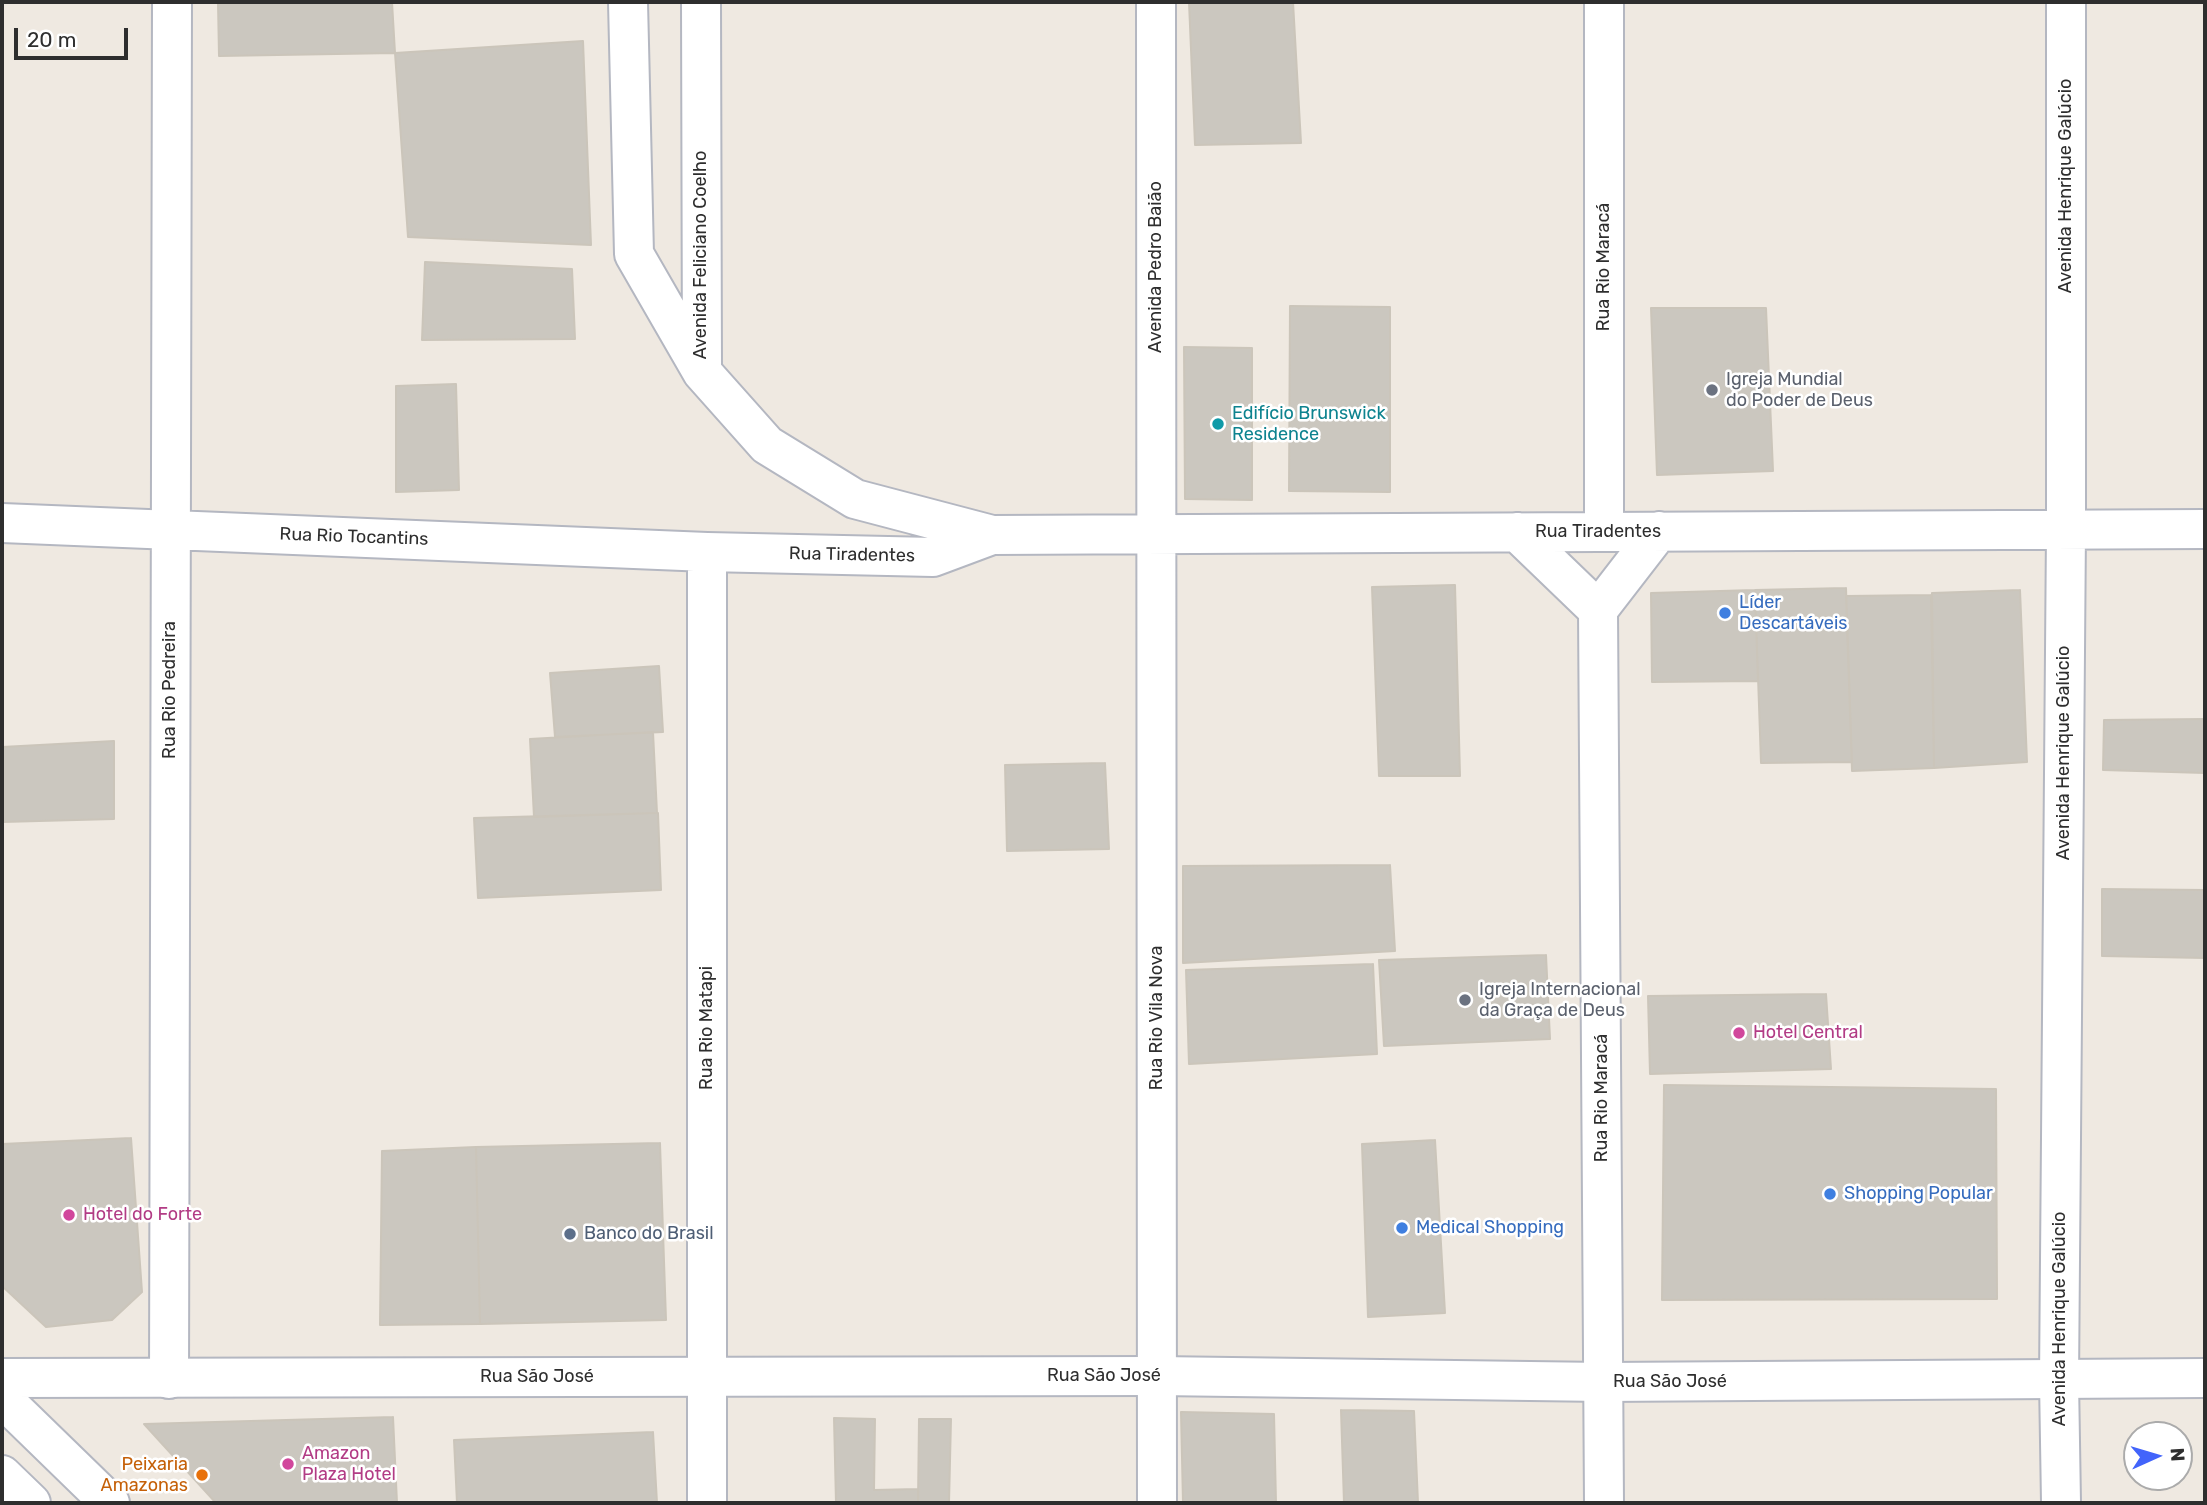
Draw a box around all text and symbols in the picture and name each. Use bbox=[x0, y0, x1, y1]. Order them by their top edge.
scale bar bbox=[18, 14, 131, 58]
text: 20 m bbox=[27, 27, 76, 52]
street label: Avenida Henrique Galúcio bbox=[2055, 79, 2077, 293]
street label: Avenida Feliciano Coelho bbox=[690, 151, 712, 359]
street label: Avenida Pedro Baião bbox=[1145, 181, 1167, 353]
street label: Rua Rio Maracá bbox=[1593, 203, 1615, 331]
place label: Igreja Mundial do Poder de Deus bbox=[1726, 369, 1873, 412]
marker: Igreja Mundial do Poder de Deus bbox=[1704, 382, 1720, 398]
place label: Edifício Brunswick Residence bbox=[1232, 403, 1386, 446]
marker: Edifício Brunswick Residence bbox=[1210, 416, 1226, 432]
street label: Rua Tiradentes bbox=[1535, 521, 1661, 543]
street label: Rua Rio Tocantins bbox=[279, 524, 429, 550]
street label: Rua Tiradentes bbox=[789, 543, 915, 567]
place label: Líder Descartáveis bbox=[1739, 592, 1847, 634]
marker: Líder Descartáveis bbox=[1717, 605, 1733, 621]
street label: Rua Rio Pedreira bbox=[159, 621, 181, 759]
street label: Avenida Henrique Galúcio bbox=[2053, 646, 2075, 860]
street label: Rua Rio Vila Nova bbox=[1146, 946, 1168, 1090]
street label: Rua Rio Matapi bbox=[696, 966, 718, 1090]
place label: Igreja Internacional da Graça de Deus bbox=[1479, 979, 1641, 1021]
marker: Igreja Internacional da Graça de Deus bbox=[1457, 992, 1473, 1008]
place label: Hotel Central bbox=[1753, 1022, 1863, 1044]
marker: Hotel Central bbox=[1731, 1025, 1747, 1041]
street label: Rua Rio Maracá bbox=[1591, 1034, 1613, 1162]
place label: Shopping Popular bbox=[1844, 1183, 1993, 1205]
marker: Shopping Popular bbox=[1822, 1186, 1838, 1202]
place label: Hotel do Forte bbox=[83, 1204, 202, 1226]
marker: Hotel do Forte bbox=[61, 1207, 77, 1223]
street label: Avenida Henrique Galúcio bbox=[2049, 1212, 2071, 1426]
place label: Medical Shopping bbox=[1416, 1217, 1564, 1239]
marker: Medical Shopping bbox=[1394, 1220, 1410, 1236]
place label: Banco do Brasil bbox=[584, 1223, 714, 1245]
marker: Banco do Brasil bbox=[562, 1226, 578, 1242]
street label: Rua São José bbox=[1047, 1365, 1161, 1387]
street label: Rua São José bbox=[480, 1366, 594, 1388]
street label: Rua São José bbox=[1613, 1371, 1727, 1393]
north arrow bbox=[2123, 1421, 2193, 1491]
place label: Amazon Plaza Hotel bbox=[302, 1443, 396, 1486]
text: N bbox=[2166, 1447, 2189, 1462]
place label: Peixaria Amazonas bbox=[101, 1454, 188, 1496]
marker: Amazon Plaza Hotel bbox=[280, 1456, 296, 1472]
marker: Peixaria Amazonas bbox=[194, 1467, 210, 1483]

